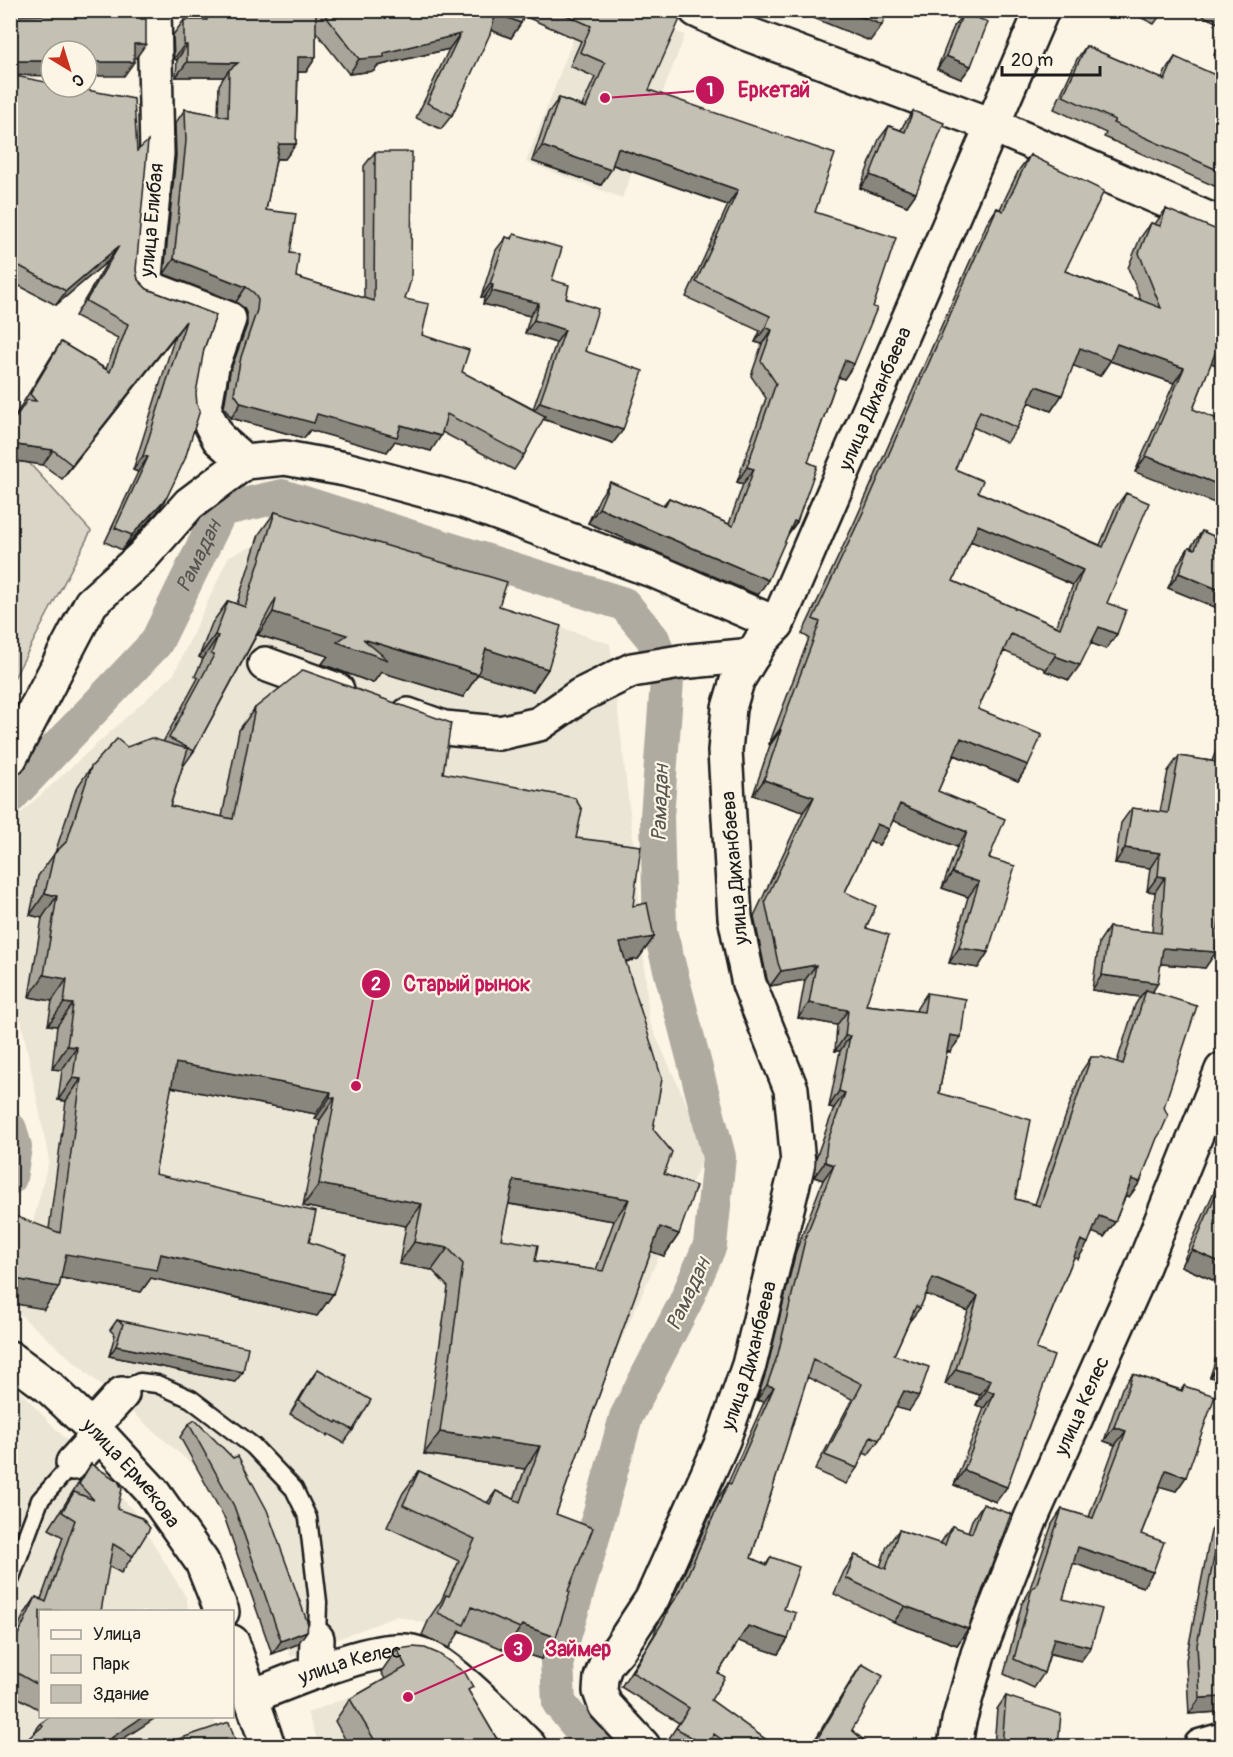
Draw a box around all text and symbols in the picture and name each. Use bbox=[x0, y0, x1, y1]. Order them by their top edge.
north arrow bbox=[39, 39, 99, 99]
scale bar bbox=[1002, 39, 1100, 77]
text: 20 m bbox=[1011, 49, 1053, 72]
text: С bbox=[67, 69, 88, 91]
callout: Еркетай bbox=[695, 70, 822, 109]
text: Еркетай bbox=[738, 77, 810, 104]
text: 1 bbox=[706, 79, 714, 102]
street label: улица Елибая bbox=[134, 162, 169, 279]
street label: улица Диханбаева bbox=[832, 323, 917, 475]
water label: Рамадан bbox=[170, 514, 229, 597]
water label: Рамадан bbox=[646, 762, 675, 842]
street label: улица Диханбаева bbox=[715, 790, 754, 947]
callout: Старый рынок bbox=[361, 964, 542, 1003]
text: Старый рынок bbox=[403, 971, 531, 998]
text: 2 bbox=[371, 973, 381, 996]
water label: Рамадан bbox=[660, 1251, 718, 1335]
street label: улица Диханбаева bbox=[715, 1278, 782, 1434]
street label: улица Келес bbox=[1048, 1352, 1115, 1460]
street label: улица Ермекова bbox=[76, 1412, 186, 1532]
legend bbox=[39, 1610, 234, 1718]
text: Улица bbox=[93, 1623, 141, 1646]
callout: Займер bbox=[503, 1629, 623, 1668]
text: Займер bbox=[545, 1636, 611, 1663]
text: 3 bbox=[513, 1638, 523, 1661]
street label: улица Келес bbox=[294, 1639, 402, 1690]
text: Парк bbox=[93, 1653, 130, 1676]
text: Здание bbox=[93, 1683, 149, 1706]

